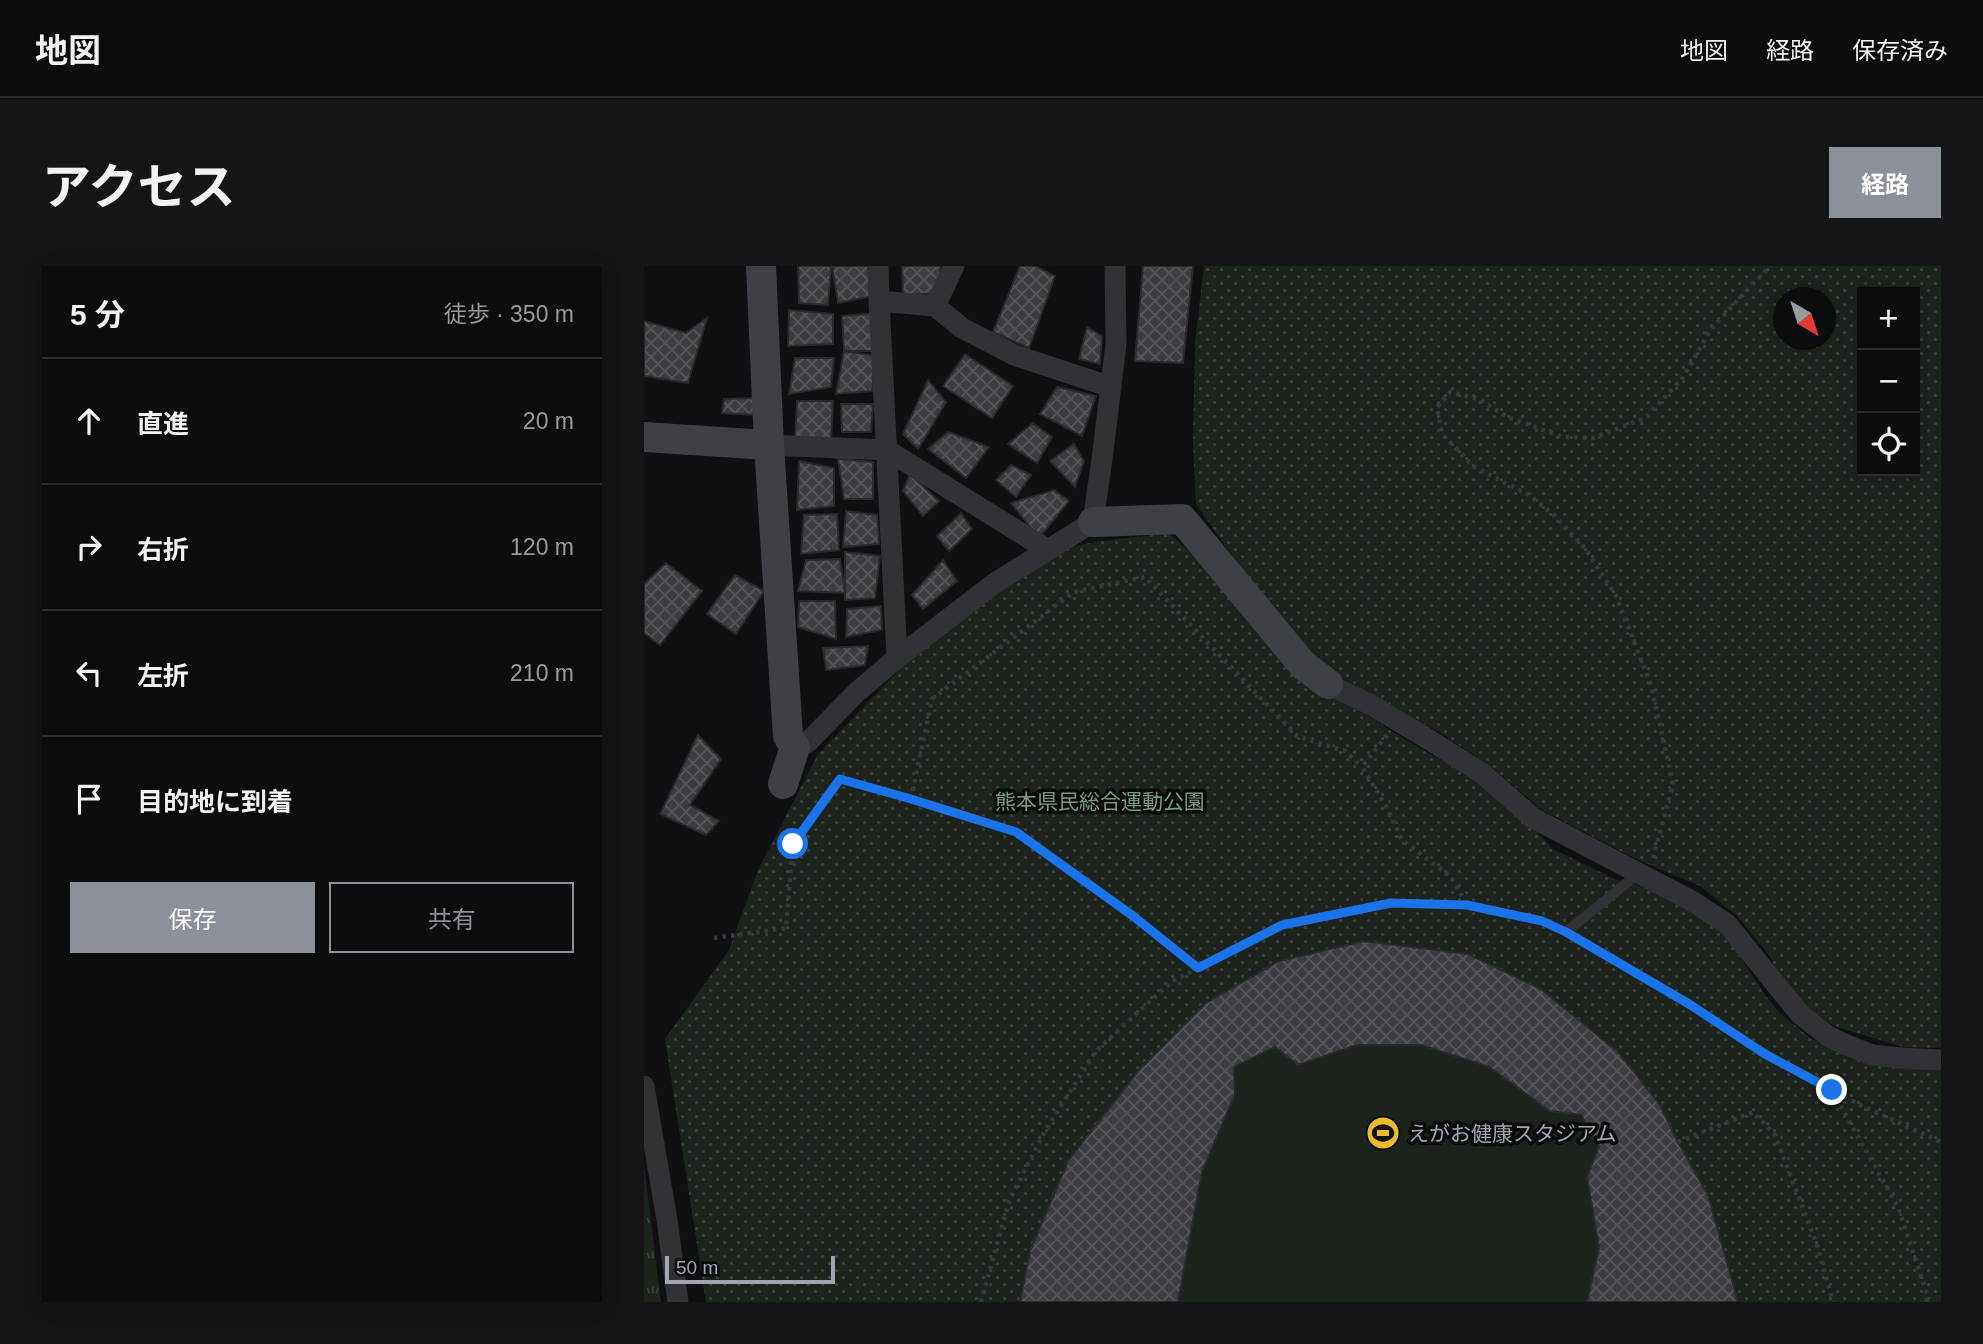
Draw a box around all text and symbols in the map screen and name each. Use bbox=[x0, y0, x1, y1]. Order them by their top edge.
text: 地図 bbox=[35, 32, 101, 69]
text: 地図 bbox=[1680, 37, 1728, 64]
text: 経路 bbox=[1766, 37, 1814, 64]
text: 保存済み bbox=[1852, 37, 1948, 64]
button: 経路 bbox=[1829, 147, 1941, 218]
text: アクセス bbox=[42, 160, 236, 214]
north arrow bbox=[1773, 287, 1836, 350]
map controls bbox=[1857, 287, 1920, 476]
button: + bbox=[1857, 287, 1920, 350]
text: 5 分 bbox=[70, 298, 125, 331]
text: 徒歩 · 350 m bbox=[444, 301, 574, 327]
button: − bbox=[1857, 350, 1920, 413]
icon: ahead bbox=[70, 402, 108, 440]
text: 20 m bbox=[523, 408, 574, 434]
text: 直進 bbox=[137, 409, 189, 439]
button: locate bbox=[1857, 413, 1920, 476]
icon: right bbox=[70, 528, 108, 566]
text: 120 m bbox=[510, 534, 574, 560]
text: 右折 bbox=[137, 535, 189, 565]
icon: left bbox=[70, 654, 108, 692]
text: 210 m bbox=[510, 660, 574, 686]
text: 左折 bbox=[137, 661, 189, 691]
icon: arrive bbox=[70, 780, 108, 818]
text: 目的地に到着 bbox=[137, 787, 293, 817]
park label: 熊本県民総合運動公園 bbox=[995, 790, 1205, 813]
route start bbox=[777, 828, 808, 859]
button: 保存 bbox=[70, 882, 315, 953]
button: 共有 bbox=[329, 882, 574, 953]
route end bbox=[1816, 1074, 1847, 1105]
sports icon: えがお健康スタジアム bbox=[1364, 1114, 1402, 1152]
place label: えがお健康スタジアム bbox=[1408, 1122, 1617, 1145]
scale bar bbox=[665, 1253, 835, 1285]
text: 50 m bbox=[676, 1257, 718, 1278]

